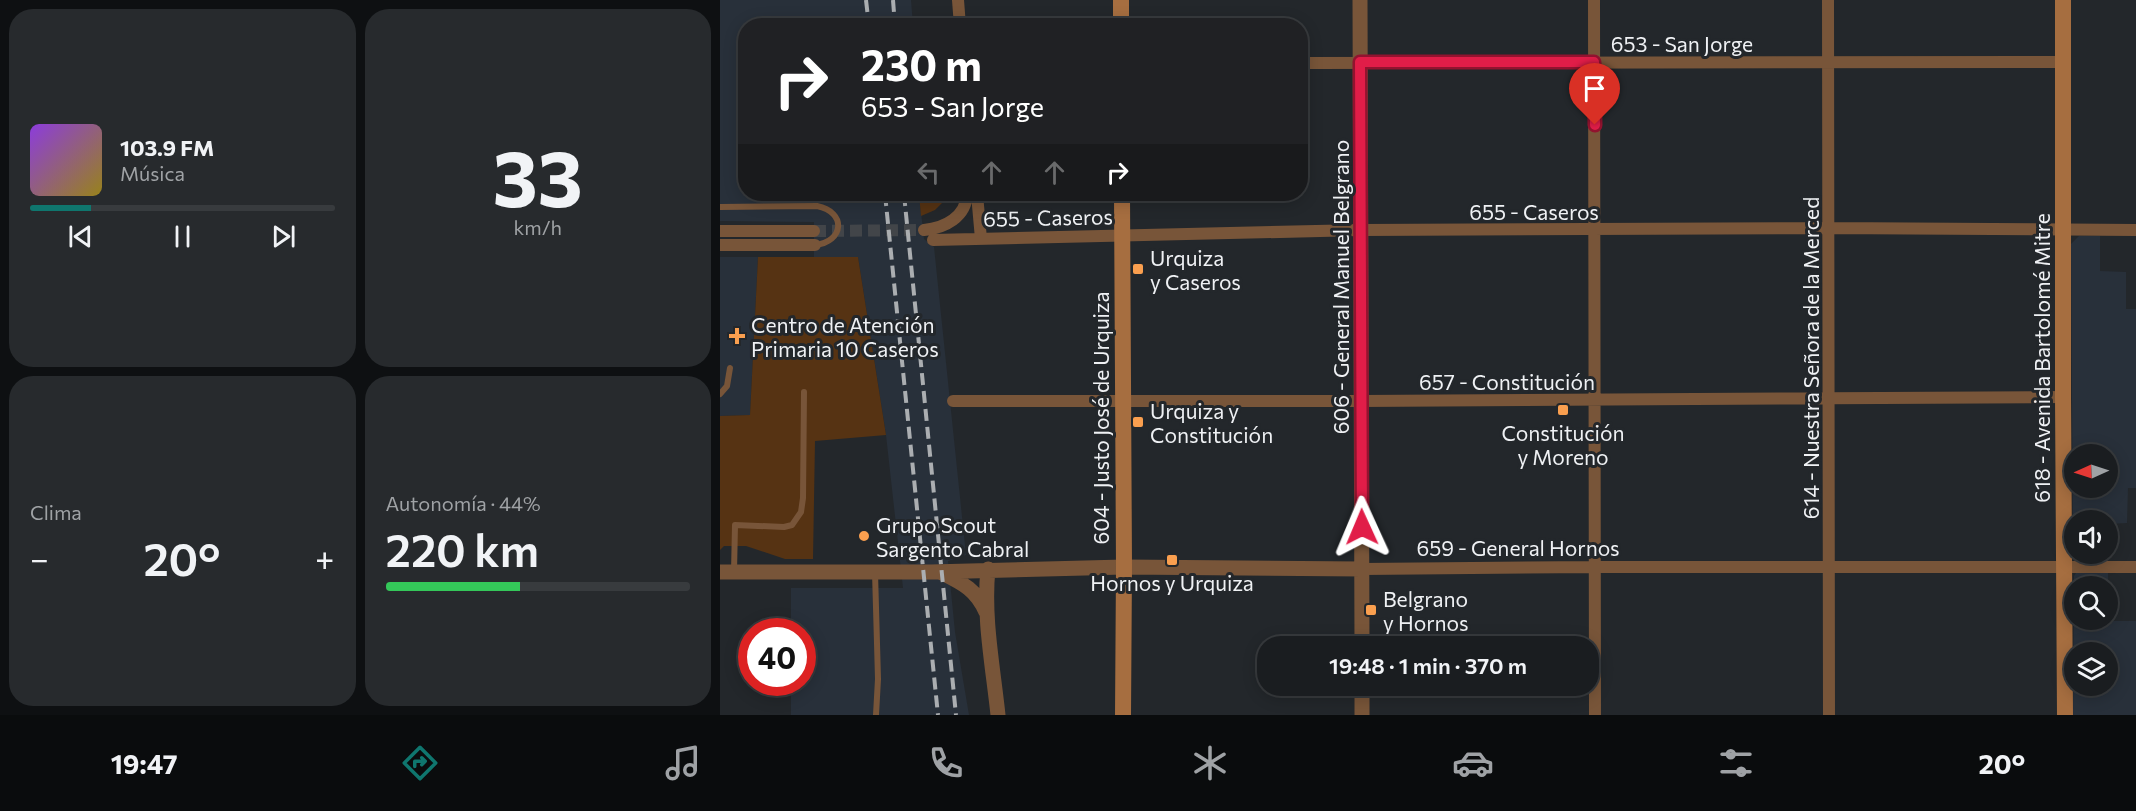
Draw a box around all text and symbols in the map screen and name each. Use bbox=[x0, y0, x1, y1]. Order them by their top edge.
street label: 653 - San Jorge bbox=[1611, 31, 1753, 56]
text: 230 m bbox=[861, 38, 982, 90]
icon: right bbox=[762, 42, 840, 120]
pin bbox=[1569, 63, 1620, 125]
icon: arrive bbox=[1578, 72, 1611, 105]
text: 653 - San Jorge bbox=[861, 90, 1044, 123]
text: 33 bbox=[493, 128, 583, 223]
text: 103.9 FM bbox=[120, 134, 214, 161]
street label: 606 - General Manuel Belgrano bbox=[1328, 140, 1353, 434]
icon: left bbox=[912, 156, 945, 189]
icon: ahead bbox=[975, 156, 1008, 189]
icon: ahead bbox=[1038, 156, 1071, 189]
icon: right bbox=[1101, 156, 1134, 189]
text: Música bbox=[120, 161, 185, 185]
street label: 614 - Nuestra Señora de la Merced bbox=[1798, 197, 1823, 519]
street label: 655 - Caseros bbox=[1469, 199, 1599, 224]
street label: 655 - Caseros bbox=[983, 203, 1113, 231]
street label: 618 - Avenida Bartolomé Mitre bbox=[2029, 213, 2054, 503]
text: km/h bbox=[513, 215, 562, 239]
icon: previous bbox=[64, 220, 97, 253]
icon: pause bbox=[166, 220, 199, 253]
icon: next bbox=[267, 220, 300, 253]
place label: Urquiza y Caseros bbox=[1150, 245, 1241, 294]
marker: Urquiza y Caseros bbox=[1131, 262, 1145, 276]
street label: 604 - Justo José de Urquiza bbox=[1088, 292, 1113, 544]
place label: Centro de Atención Primaria 10 Caseros bbox=[751, 312, 939, 361]
marker: Centro de Atención Primaria 10 Caseros bbox=[728, 327, 746, 345]
street label: 657 - Constitución bbox=[1419, 369, 1595, 394]
place label: Urquiza y Constitución bbox=[1150, 398, 1273, 447]
marker: Constitución y Moreno bbox=[1556, 403, 1570, 417]
marker: Urquiza y Constitución bbox=[1131, 415, 1145, 429]
place label: Constitución y Moreno bbox=[1501, 420, 1625, 469]
north arrow bbox=[2064, 444, 2118, 498]
map controls bbox=[2064, 444, 2118, 696]
text: Autonomía · 44% bbox=[386, 491, 541, 515]
position arrow bbox=[1330, 495, 1394, 559]
text: Clima bbox=[30, 500, 82, 524]
button: sound bbox=[2064, 510, 2118, 564]
place label: Grupo Scout Sargento Cabral bbox=[876, 512, 1029, 561]
text: 220 km bbox=[386, 521, 539, 576]
marker: Grupo Scout Sargento Cabral bbox=[857, 529, 871, 543]
text: 20° bbox=[143, 530, 220, 585]
street label: 659 - General Hornos bbox=[1416, 535, 1620, 560]
text: − bbox=[30, 537, 49, 578]
text: + bbox=[315, 537, 334, 578]
marker: Hornos y Urquiza bbox=[1165, 553, 1179, 567]
place label: Hornos y Urquiza bbox=[1090, 570, 1254, 595]
button: search bbox=[2064, 576, 2118, 630]
place label: Belgrano y Hornos bbox=[1383, 586, 1469, 635]
marker: Belgrano y Hornos bbox=[1364, 603, 1378, 617]
speed limit sign: 40 bbox=[738, 618, 816, 696]
button: layers bbox=[2064, 642, 2118, 696]
text: 19:48 · 1 min · 370 m bbox=[1329, 652, 1527, 679]
icon: directions bbox=[399, 742, 441, 784]
icon: music bbox=[662, 742, 704, 784]
icon: phone bbox=[925, 742, 967, 784]
icon: climate bbox=[1189, 742, 1231, 784]
icon: car bbox=[1452, 742, 1494, 784]
icon: filters bbox=[1715, 742, 1757, 784]
text: 19:47 bbox=[111, 747, 178, 780]
text: 20° bbox=[1979, 747, 2025, 780]

